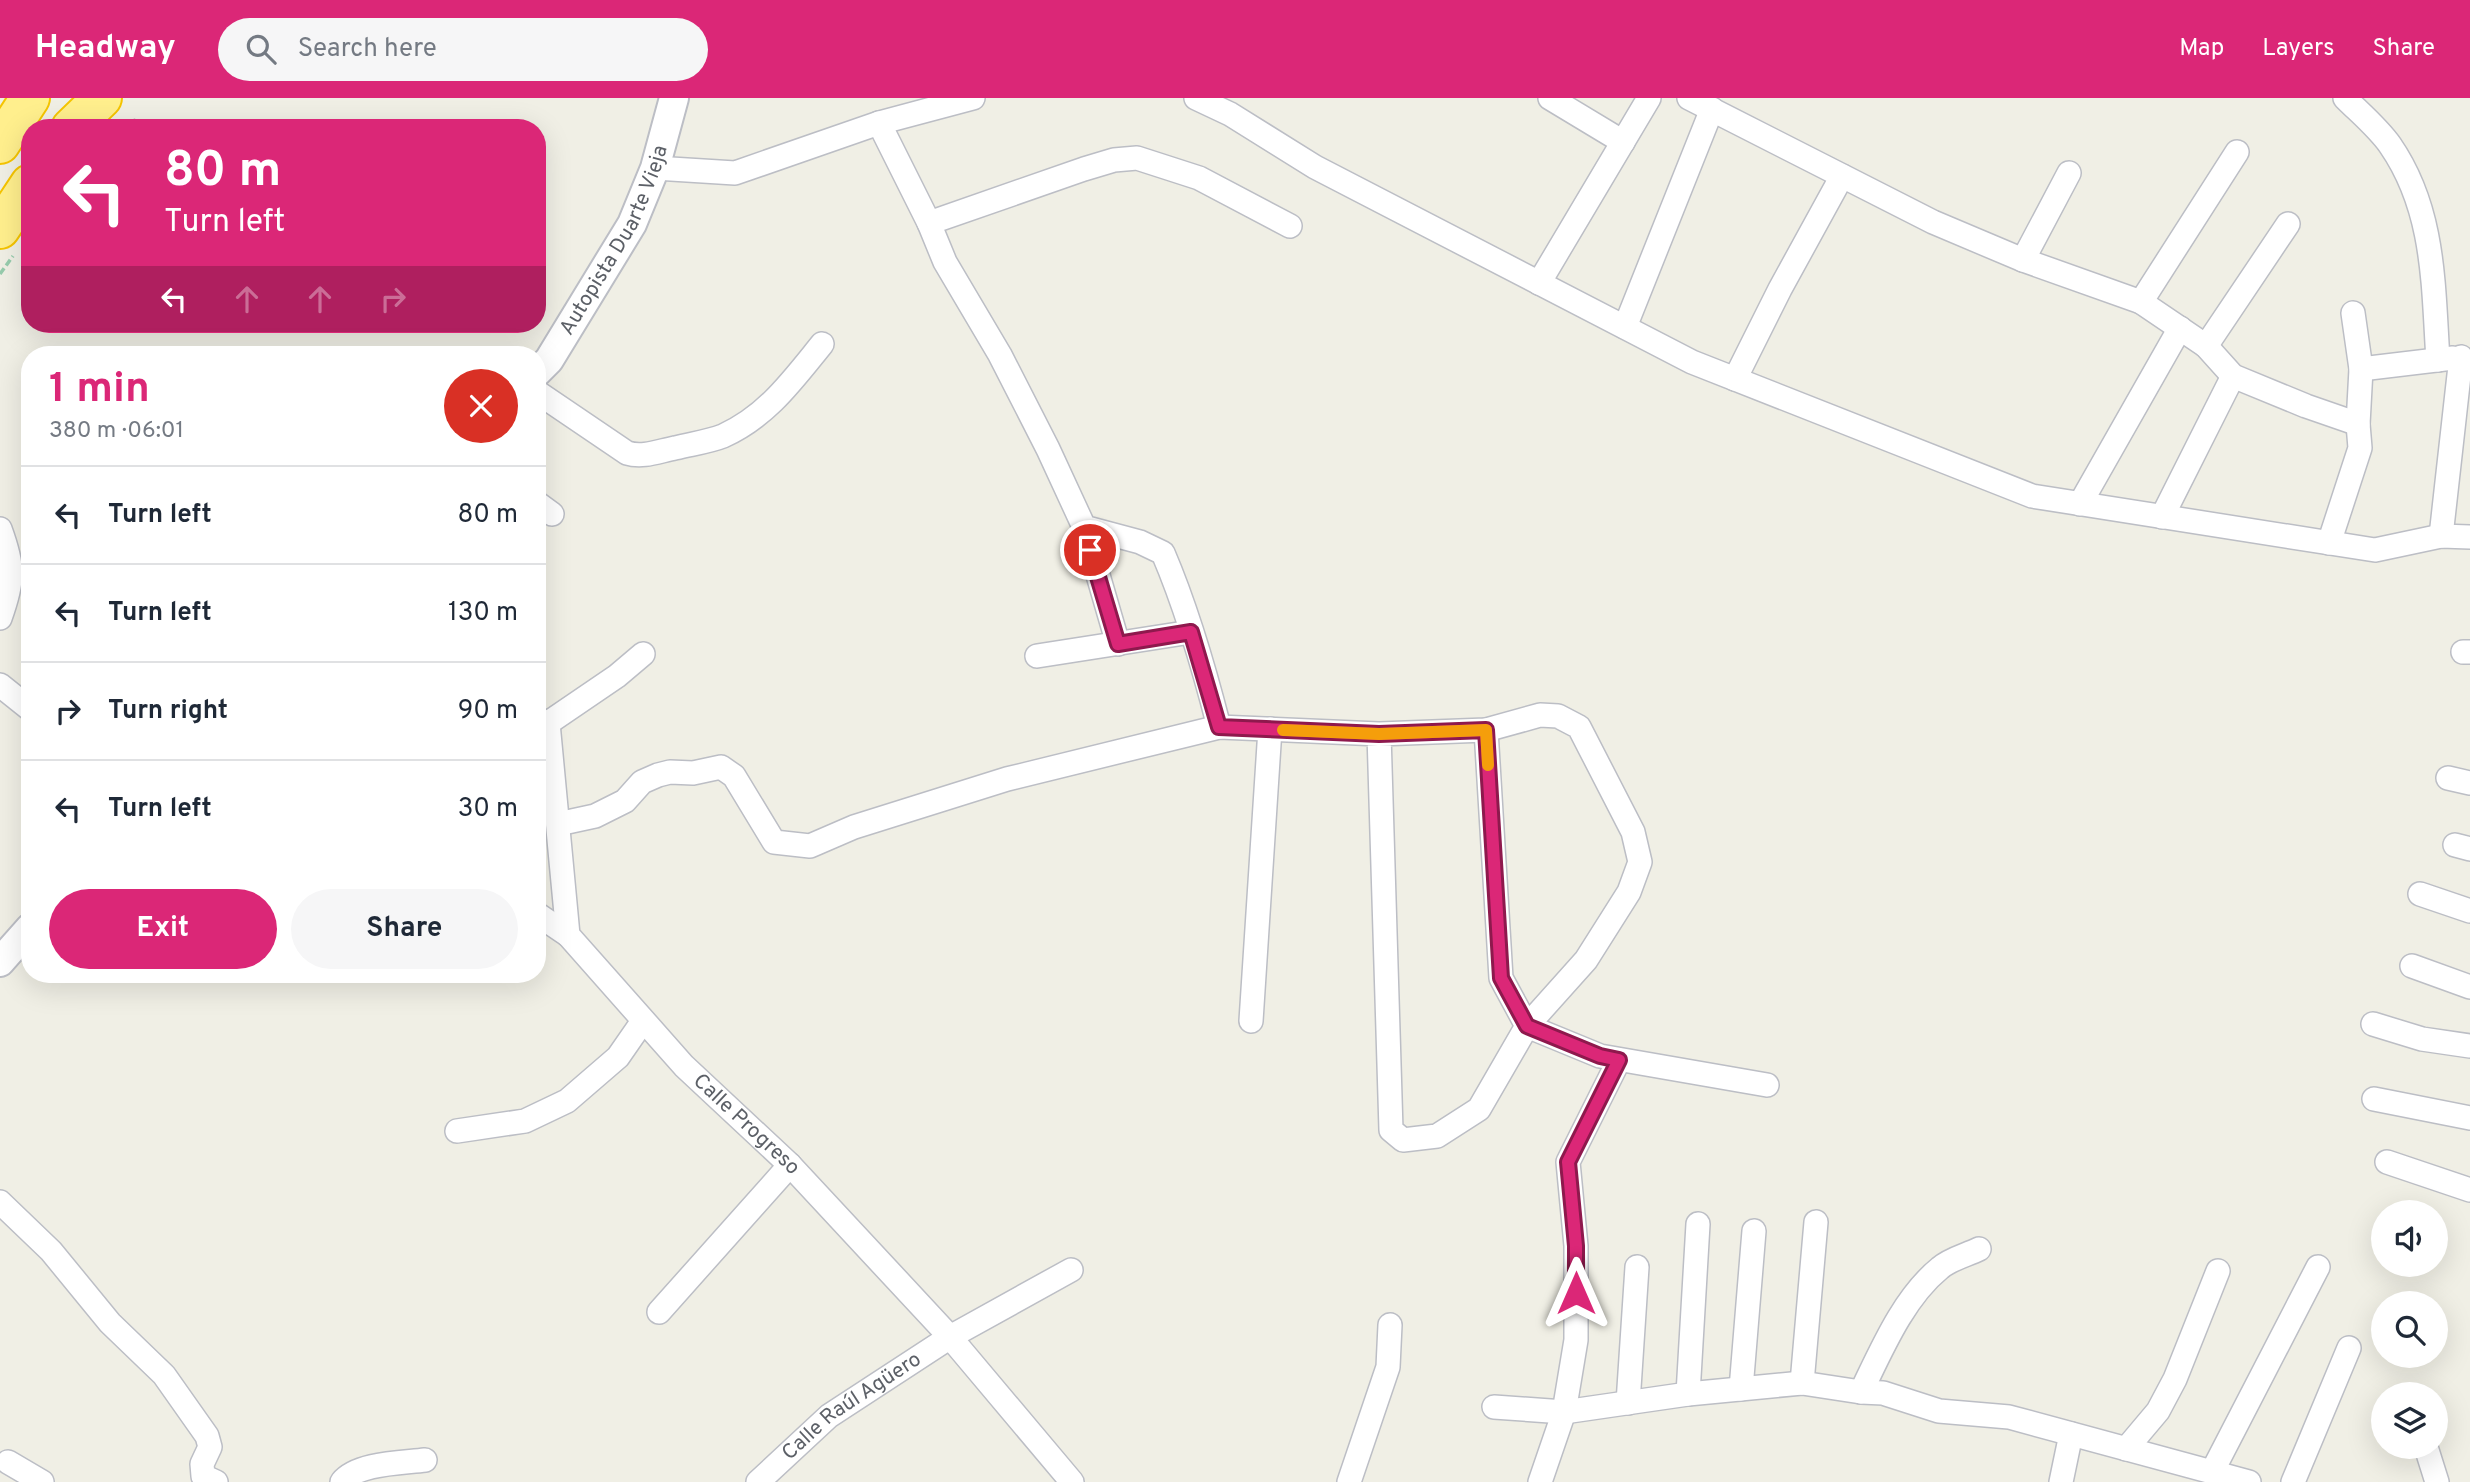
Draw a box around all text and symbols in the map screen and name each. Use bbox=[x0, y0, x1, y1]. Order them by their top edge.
search box bbox=[218, 18, 708, 81]
text: Headway bbox=[35, 28, 176, 70]
icon: search bbox=[242, 30, 280, 68]
text: Search here bbox=[298, 33, 437, 66]
text: Map bbox=[2179, 34, 2224, 64]
text: Layers bbox=[2262, 34, 2334, 64]
text: Share bbox=[2372, 34, 2435, 64]
text: 80 m bbox=[164, 142, 281, 204]
street label: Autopista Duarte Vieja bbox=[554, 142, 674, 341]
icon: left bbox=[49, 147, 140, 238]
text: Turn left bbox=[164, 203, 285, 243]
icon: left bbox=[155, 280, 193, 318]
icon: ahead bbox=[228, 280, 266, 318]
icon: ahead bbox=[301, 280, 339, 318]
icon: right bbox=[374, 280, 412, 318]
text: 1 min bbox=[49, 364, 150, 417]
button: close bbox=[444, 369, 518, 443]
text: 380 m · 06:01 bbox=[49, 417, 184, 446]
icon: left bbox=[49, 496, 87, 534]
text: Turn left bbox=[108, 499, 212, 532]
text: 80 m bbox=[458, 499, 518, 532]
pin bbox=[1060, 520, 1120, 580]
icon: arrive bbox=[1071, 531, 1109, 569]
icon: left bbox=[49, 594, 87, 632]
text: Turn left bbox=[108, 597, 212, 630]
text: 130 m bbox=[448, 597, 518, 630]
icon: right bbox=[49, 692, 87, 730]
text: Turn right bbox=[108, 695, 228, 728]
text: 90 m bbox=[458, 695, 518, 728]
icon: left bbox=[49, 790, 87, 828]
text: Turn left bbox=[108, 793, 212, 826]
text: 30 m bbox=[458, 793, 518, 826]
button: Exit bbox=[49, 889, 277, 969]
button: Share bbox=[291, 889, 518, 969]
street label: Calle Progreso bbox=[687, 1068, 806, 1181]
map controls bbox=[2371, 1200, 2448, 1459]
button: sound bbox=[2371, 1200, 2448, 1277]
position arrow bbox=[1539, 1256, 1613, 1330]
button: search bbox=[2371, 1291, 2448, 1368]
street label: Calle Raúl Agüero bbox=[776, 1346, 926, 1466]
button: layers bbox=[2371, 1382, 2448, 1459]

